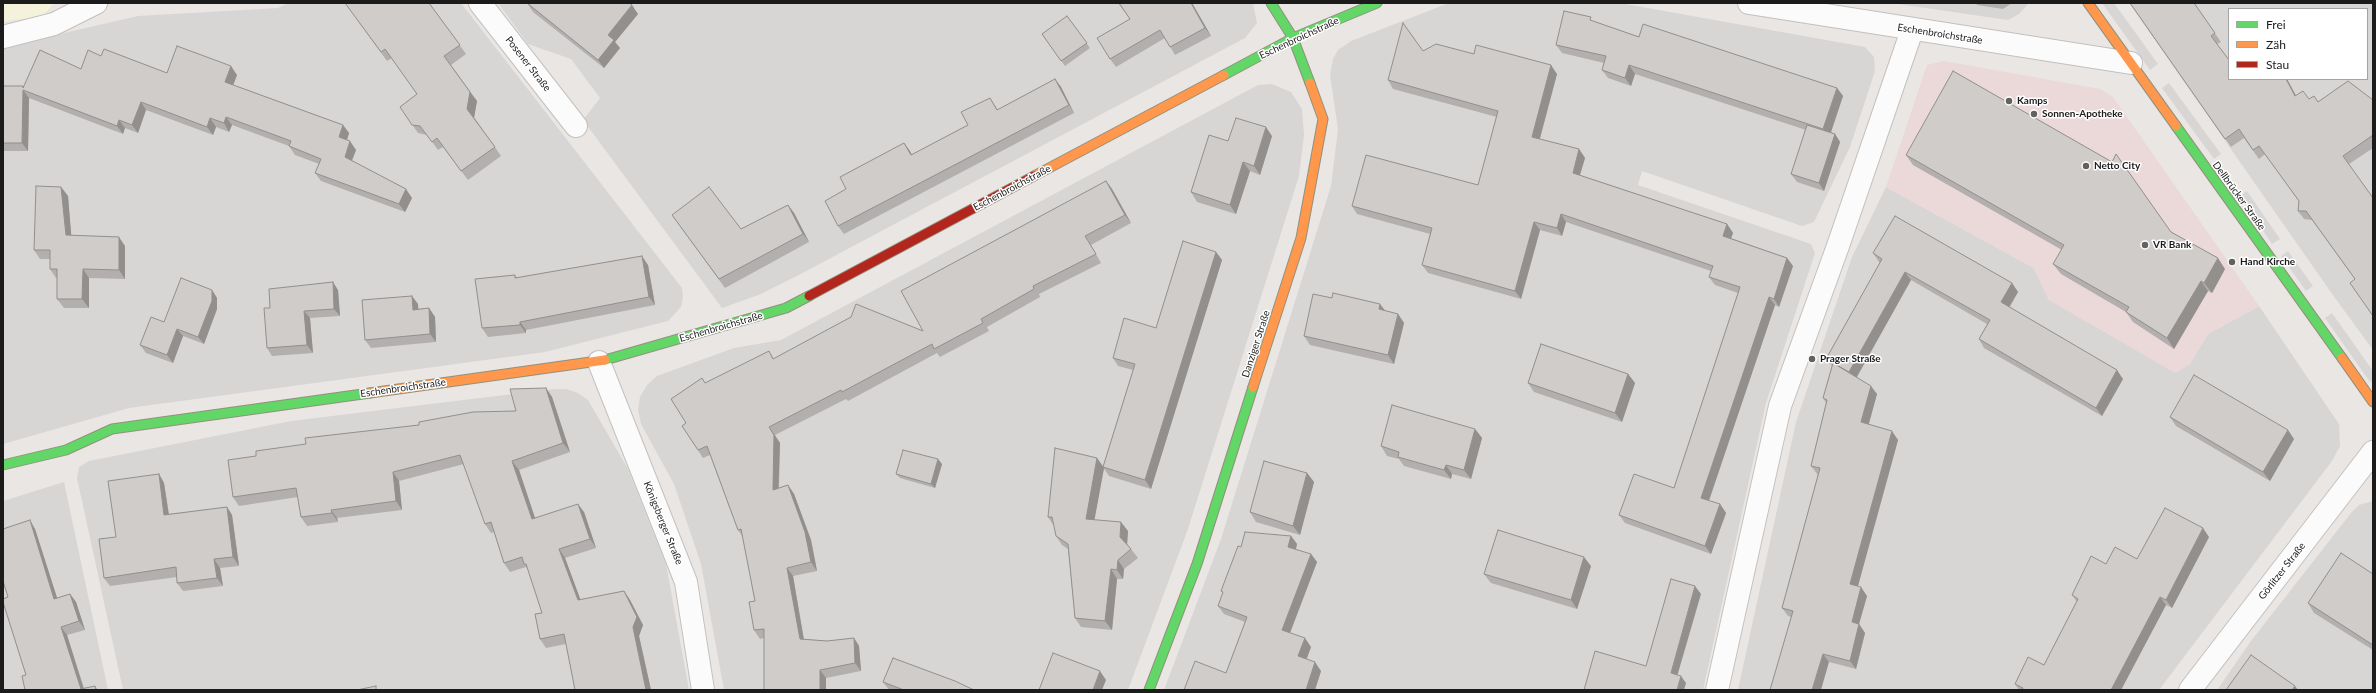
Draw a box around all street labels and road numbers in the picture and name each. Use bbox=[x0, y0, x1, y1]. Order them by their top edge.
street label: Eschenbroichstraße bbox=[1257, 14, 1341, 62]
street label: Eschenbroichstraße bbox=[1896, 21, 1984, 47]
street label: Posener Straße bbox=[503, 34, 553, 94]
street label: Dellbrücker Straße bbox=[2210, 159, 2268, 233]
street label: Eschenbroichstraße bbox=[971, 162, 1053, 214]
street label: Eschenbroichstraße bbox=[678, 309, 764, 345]
street label: Danziger Straße bbox=[1239, 309, 1273, 379]
street label: Eschenbroichstraße bbox=[359, 376, 447, 400]
street label: Königsberger Straße bbox=[641, 480, 685, 566]
street label: Görlitzer Straße bbox=[2256, 540, 2308, 602]

